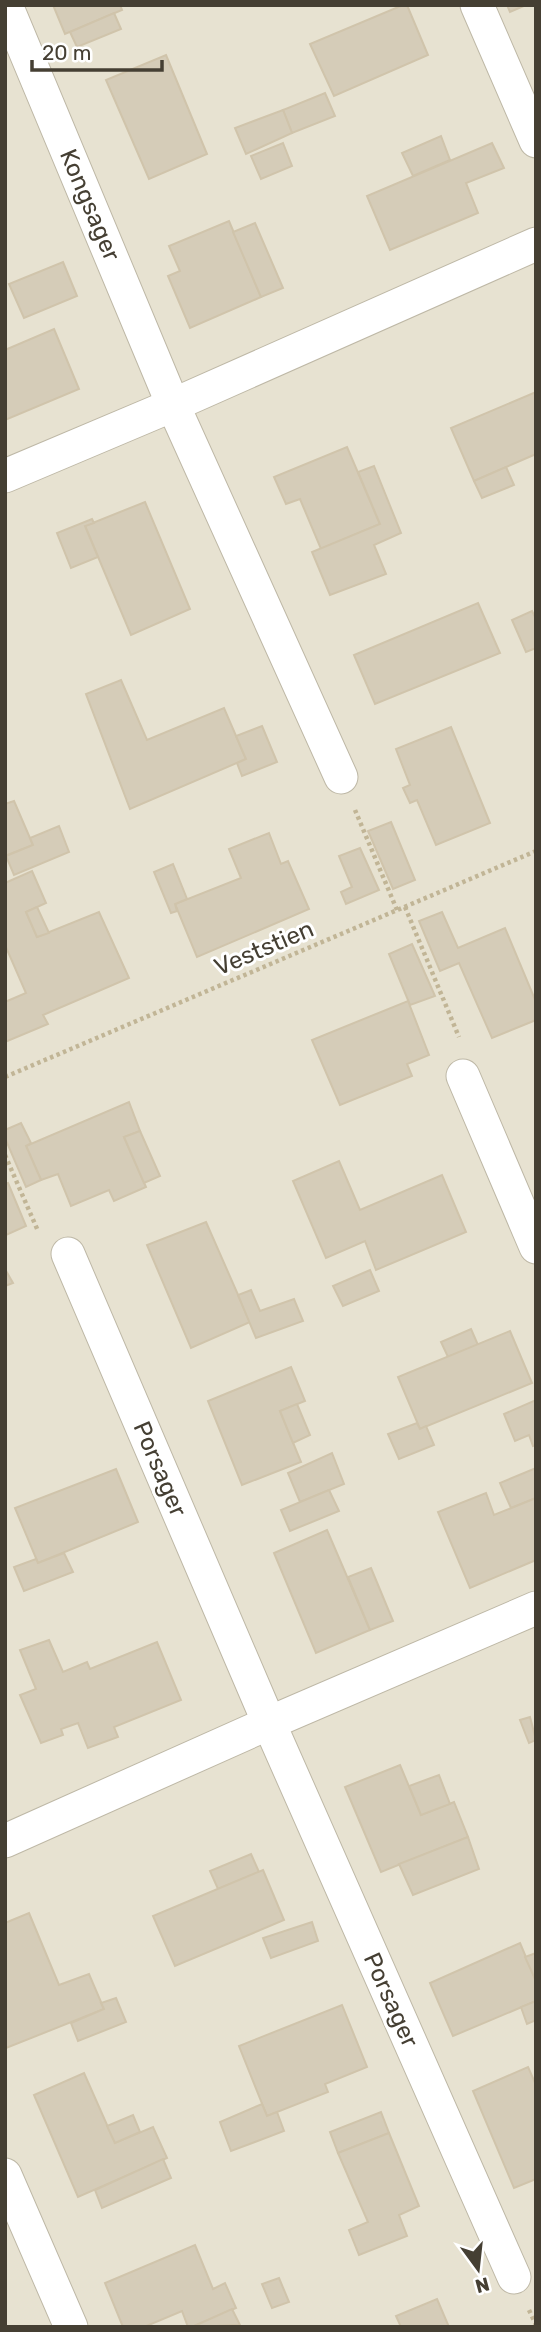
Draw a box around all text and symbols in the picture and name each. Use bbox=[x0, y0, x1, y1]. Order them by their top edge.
scale bar bbox=[32, 28, 161, 72]
text: 20 m bbox=[42, 40, 91, 65]
street label: Kongsager bbox=[54, 145, 126, 265]
street label: Veststien bbox=[210, 915, 318, 981]
street label: Porsager bbox=[127, 1417, 193, 1521]
street label: Porsager bbox=[358, 1948, 424, 2052]
north arrow bbox=[443, 2234, 513, 2304]
text: N bbox=[473, 2272, 492, 2298]

